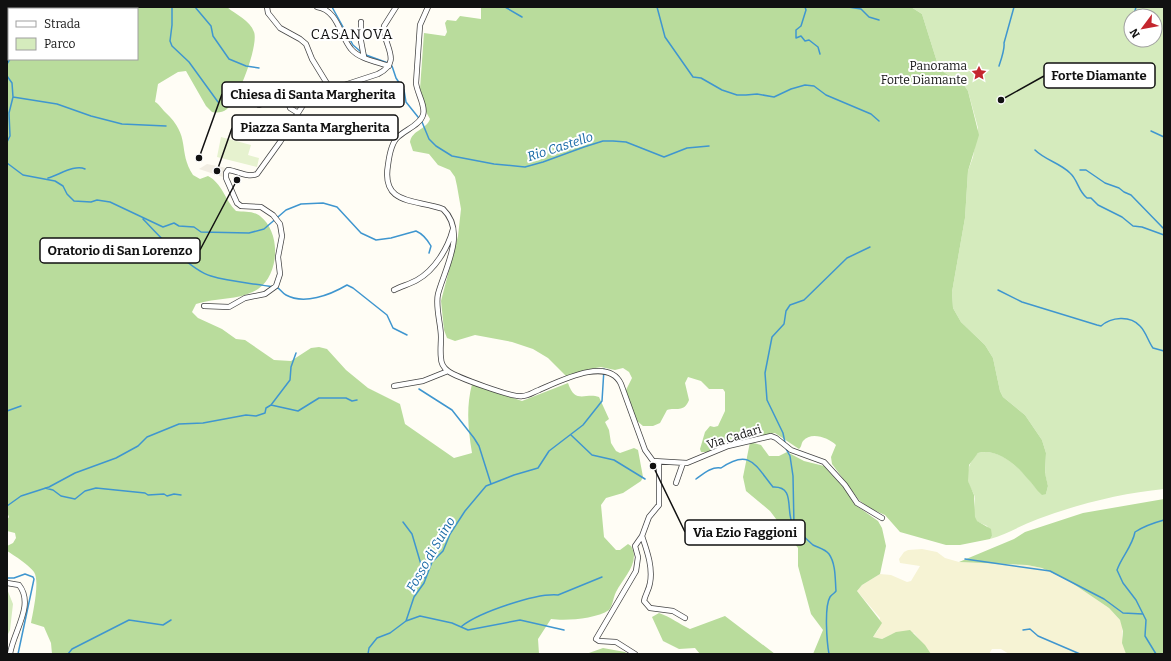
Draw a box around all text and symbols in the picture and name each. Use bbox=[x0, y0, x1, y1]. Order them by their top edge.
legend bbox=[8, 8, 138, 60]
north arrow bbox=[1123, 8, 1163, 48]
text: Strada bbox=[44, 17, 81, 31]
district label: CASANOVA bbox=[311, 26, 393, 43]
text: N bbox=[1127, 26, 1143, 40]
text: Parco bbox=[44, 37, 75, 51]
place label: Panorama Forte Diamante bbox=[881, 59, 967, 87]
callout: Forte Diamante bbox=[1044, 63, 1155, 88]
place icon: Panorama Forte Diamante bbox=[970, 64, 988, 82]
text: Forte Diamante bbox=[1051, 68, 1147, 83]
callout: Chiesa di Santa Margherita bbox=[222, 82, 404, 107]
text: Chiesa di Santa Margherita bbox=[230, 87, 396, 102]
callout: Piazza Santa Margherita bbox=[232, 115, 398, 140]
text: Piazza Santa Margherita bbox=[240, 120, 390, 135]
water label: Rio Castello bbox=[525, 129, 595, 164]
callout: Oratorio di San Lorenzo bbox=[40, 238, 200, 263]
text: Oratorio di San Lorenzo bbox=[48, 243, 193, 258]
street label: Via Cadari bbox=[705, 422, 763, 452]
water label: Fosso di Suino bbox=[403, 514, 458, 594]
callout: Via Ezio Faggioni bbox=[685, 520, 805, 545]
text: Via Ezio Faggioni bbox=[693, 525, 797, 540]

